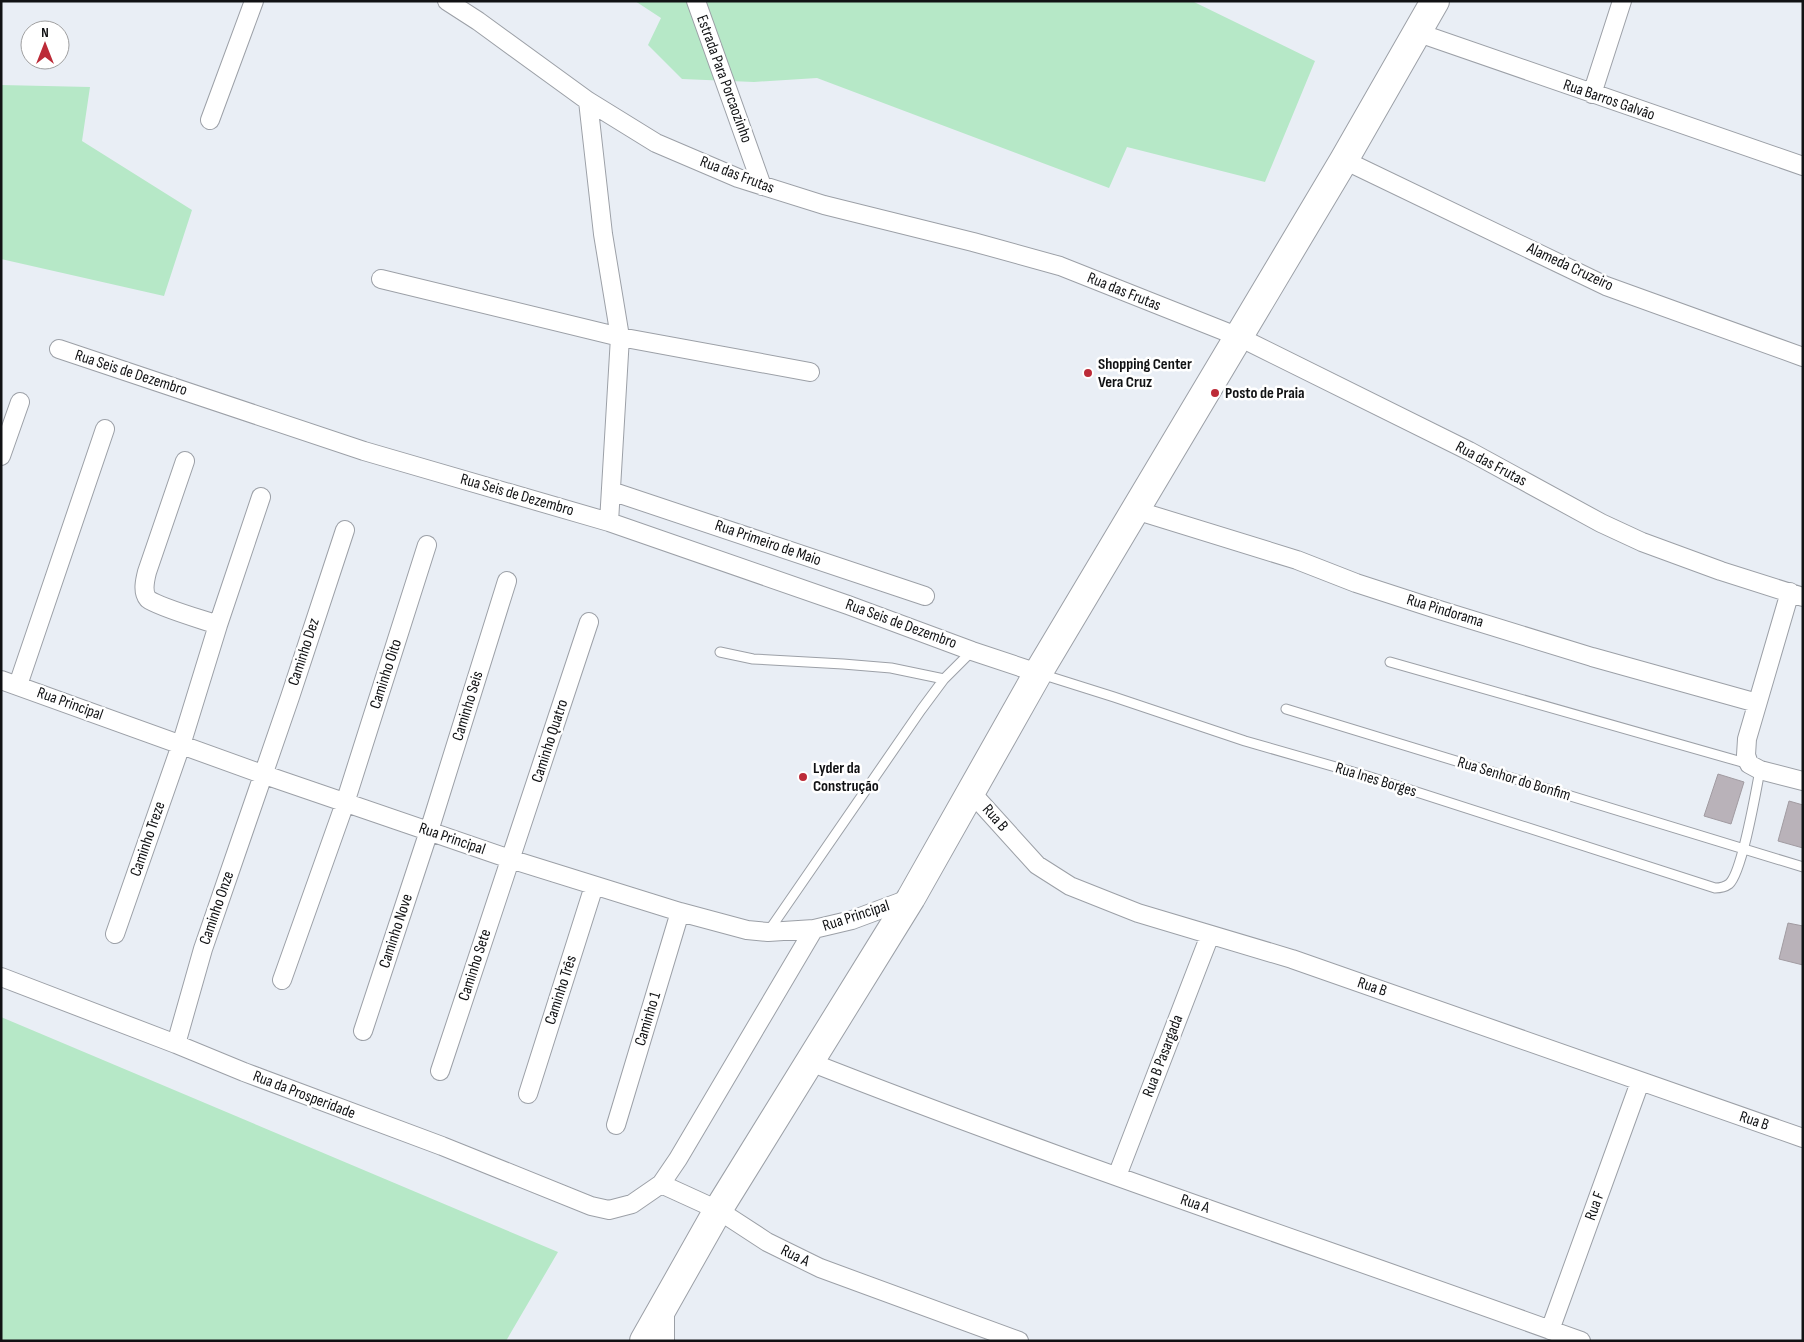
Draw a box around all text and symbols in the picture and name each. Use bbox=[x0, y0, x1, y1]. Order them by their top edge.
street label: Estrada Para Porcaozinho bbox=[692, 13, 756, 145]
north arrow bbox=[20, 20, 70, 70]
text: N bbox=[41, 24, 49, 41]
street label: Rua Barros Galvão bbox=[1561, 75, 1657, 125]
street label: Rua das Frutas bbox=[697, 152, 777, 198]
street label: Alameda Cruzeiro bbox=[1523, 238, 1616, 295]
street label: Rua das Frutas bbox=[1084, 269, 1164, 316]
street label: Rua Seis de Dezembro bbox=[72, 346, 190, 400]
place label: Shopping Center Vera Cruz bbox=[1098, 355, 1192, 392]
marker: Shopping Center Vera Cruz bbox=[1082, 367, 1094, 379]
place label: Posto de Praia bbox=[1225, 384, 1305, 403]
marker: Posto de Praia bbox=[1209, 387, 1221, 399]
street label: Rua das Frutas bbox=[1452, 437, 1530, 491]
street label: Rua Seis de Dezembro bbox=[458, 470, 576, 520]
street label: Rua Primeiro de Maio bbox=[712, 516, 824, 570]
street label: Rua Pindorama bbox=[1404, 590, 1486, 632]
street label: Rua Seis de Dezembro bbox=[843, 595, 959, 653]
street label: Caminho Dez bbox=[284, 616, 324, 688]
street label: Caminho Oito bbox=[366, 637, 406, 711]
street label: Caminho Seis bbox=[448, 669, 488, 743]
street label: Rua Principal bbox=[34, 683, 106, 725]
street label: Caminho Quatro bbox=[528, 697, 572, 785]
street label: Rua Senhor do Bonfim bbox=[1455, 753, 1573, 805]
place label: Lyder da Construção bbox=[813, 759, 879, 796]
street label: Rua Ines Borges bbox=[1333, 759, 1419, 801]
marker: Lyder da Construção bbox=[797, 771, 809, 783]
street label: Caminho Treze bbox=[126, 799, 170, 879]
street label: Rua B bbox=[978, 800, 1012, 836]
street label: Rua Principal bbox=[416, 819, 488, 859]
street label: Caminho Onze bbox=[196, 869, 238, 947]
street label: Caminho Nove bbox=[375, 891, 417, 971]
street label: Rua Principal bbox=[820, 896, 892, 936]
street label: Caminho Sete bbox=[454, 927, 496, 1003]
street label: Caminho Três bbox=[541, 953, 581, 1027]
street label: Rua B bbox=[1355, 973, 1389, 1001]
street label: Caminho 1 bbox=[631, 989, 665, 1048]
street label: Rua B Pasargada bbox=[1139, 1012, 1187, 1100]
street label: Rua da Prosperidade bbox=[250, 1067, 358, 1123]
street label: Rua B bbox=[1737, 1107, 1771, 1135]
street label: Rua F bbox=[1581, 1189, 1609, 1223]
street label: Rua A bbox=[1178, 1190, 1212, 1218]
street label: Rua A bbox=[778, 1241, 813, 1271]

